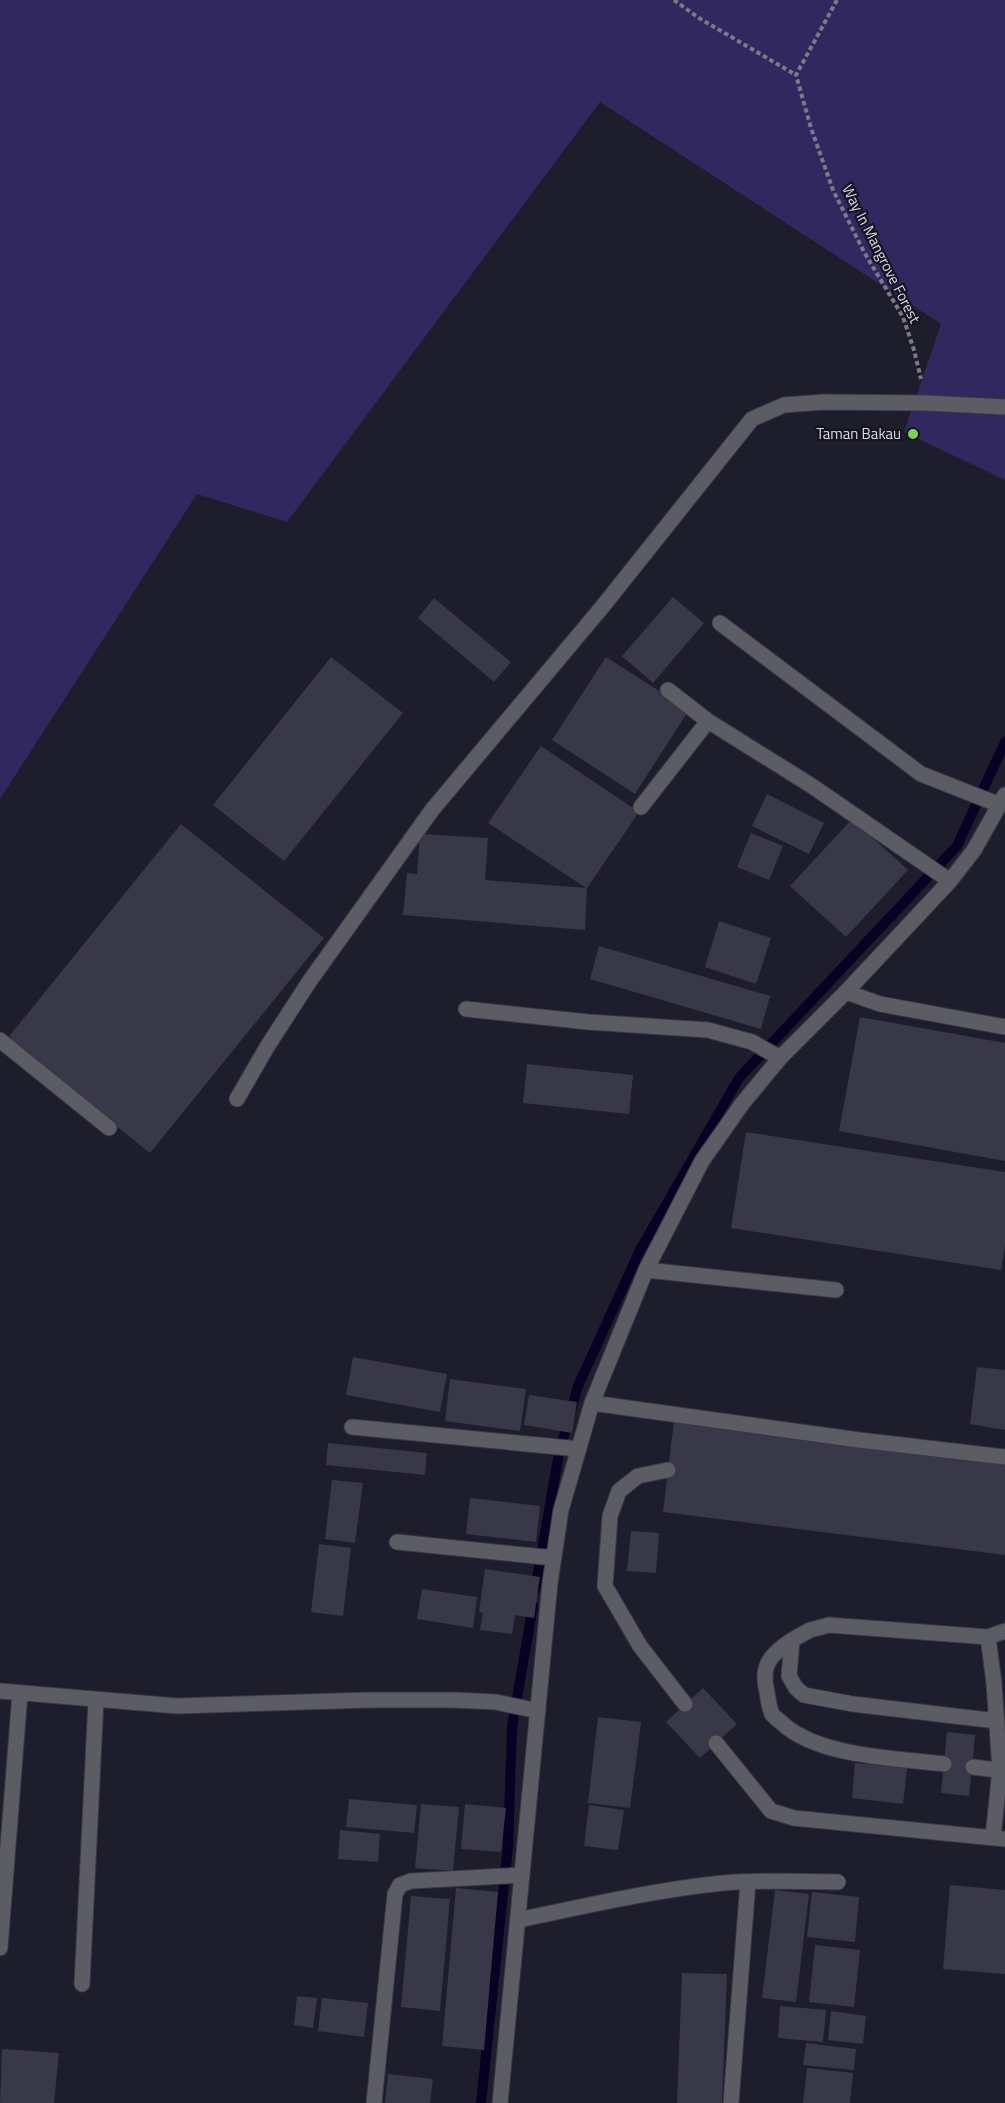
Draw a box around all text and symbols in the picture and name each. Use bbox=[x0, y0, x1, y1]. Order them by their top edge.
street label: Way In Mangrove Forest bbox=[836, 180, 927, 328]
place label: Taman Bakau bbox=[816, 422, 901, 445]
marker: Taman Bakau bbox=[906, 427, 920, 441]

